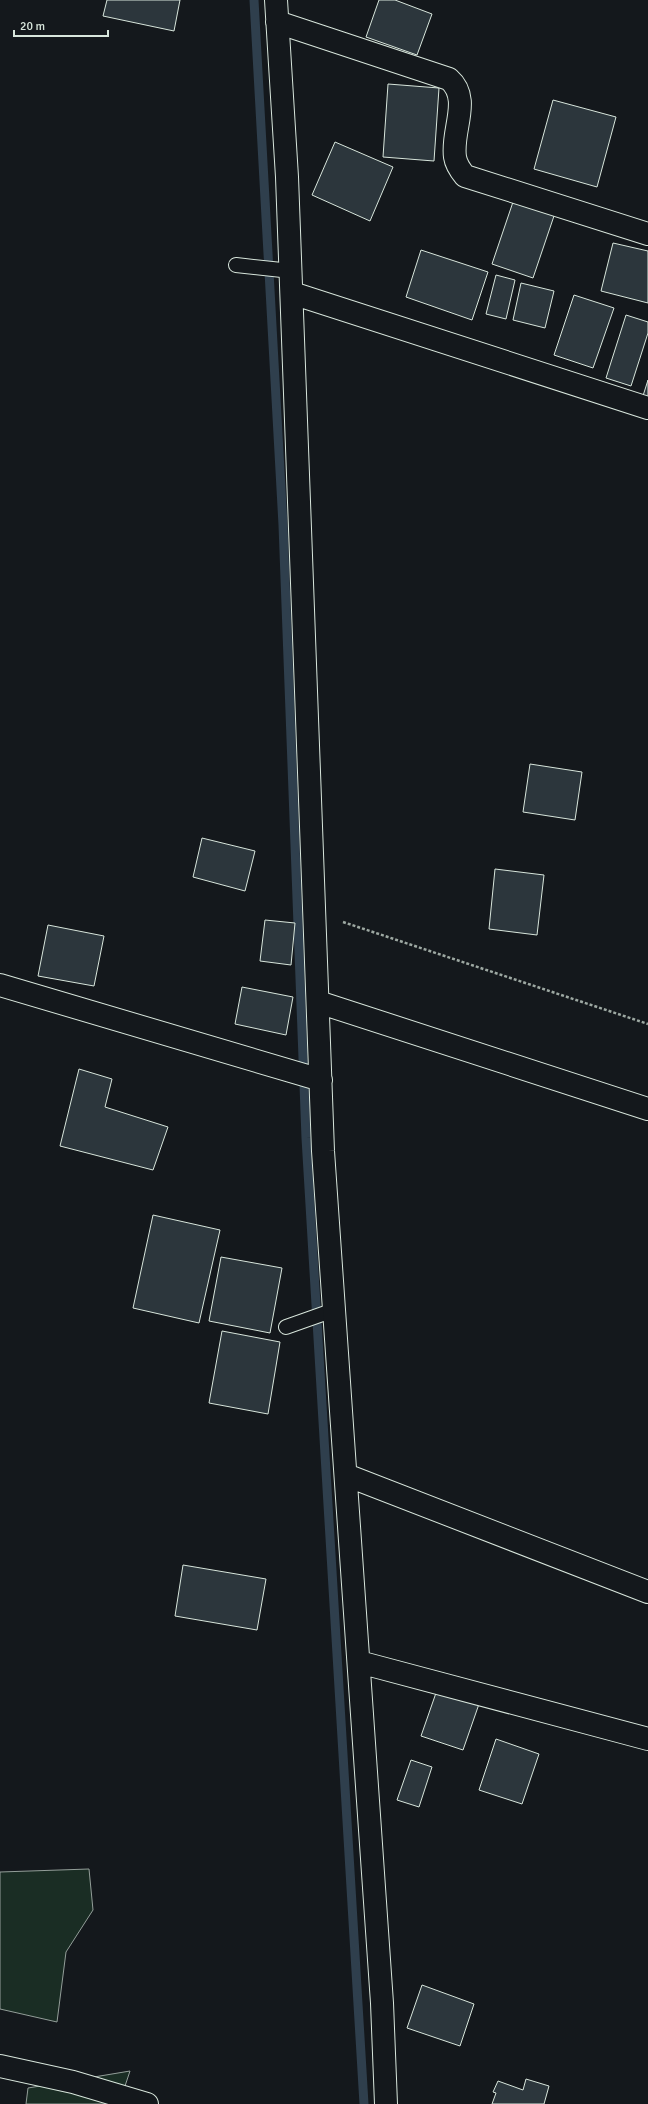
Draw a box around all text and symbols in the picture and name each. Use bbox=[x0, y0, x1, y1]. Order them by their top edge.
scale bar bbox=[14, 12, 108, 38]
text: 20 m bbox=[20, 19, 45, 34]

